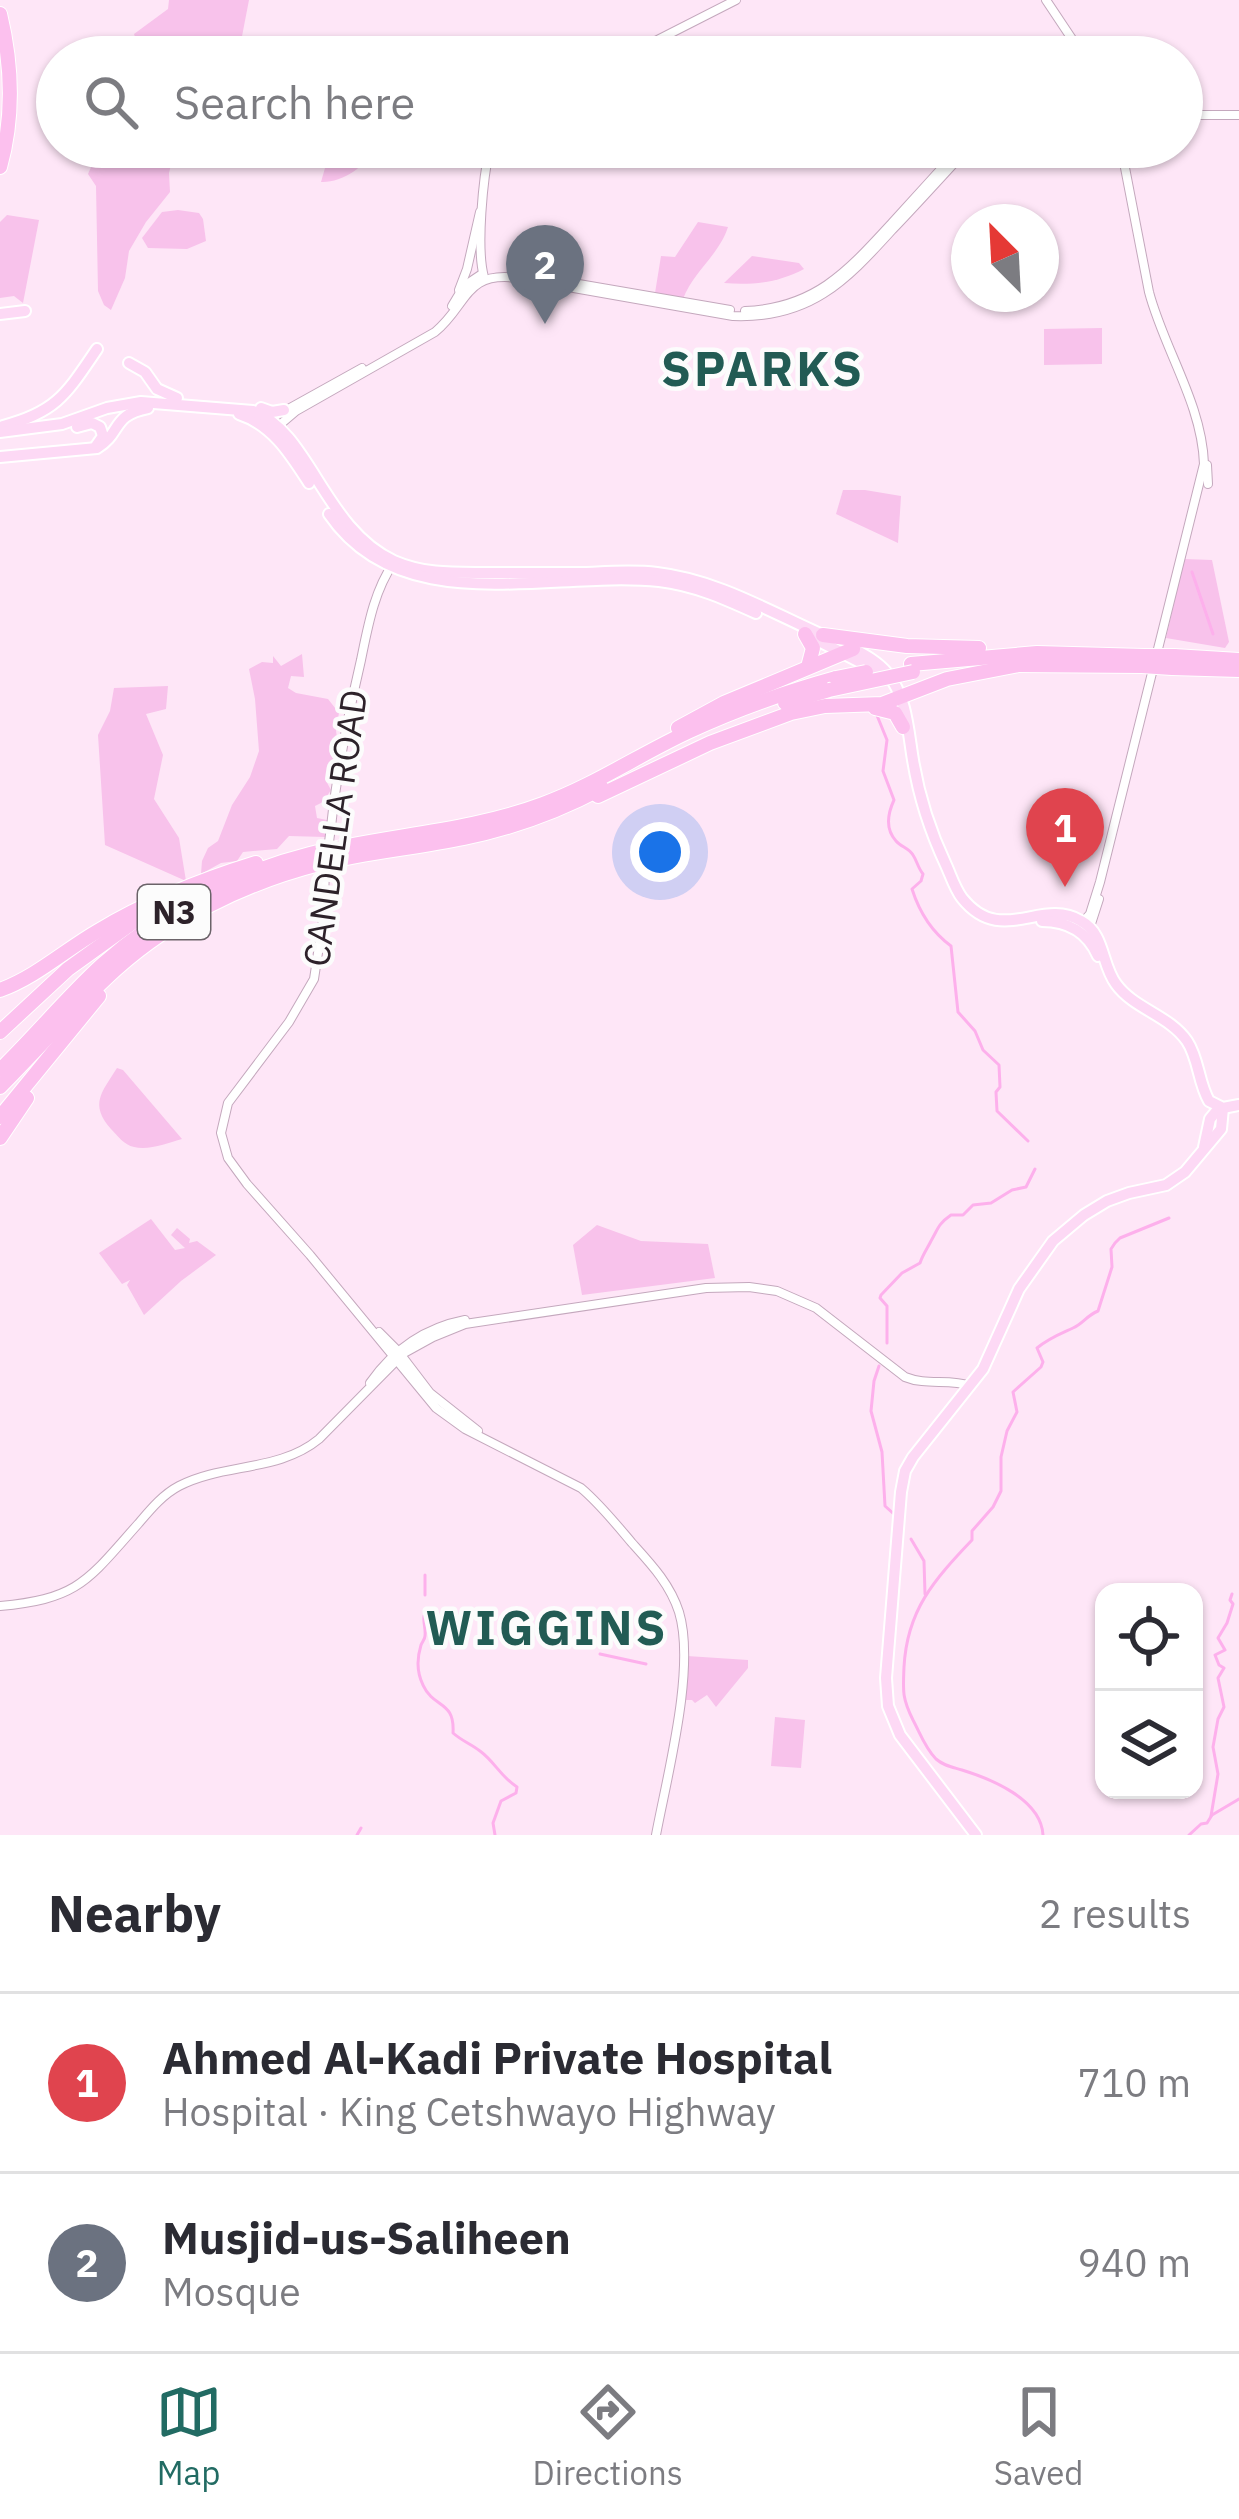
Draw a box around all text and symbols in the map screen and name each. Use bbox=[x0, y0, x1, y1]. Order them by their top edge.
search box bbox=[36, 36, 1203, 168]
icon: search bbox=[78, 69, 144, 135]
text: Search here bbox=[174, 73, 415, 131]
north arrow bbox=[951, 204, 1059, 312]
pin: 2 bbox=[506, 225, 584, 324]
district label: SPARKS bbox=[661, 337, 865, 399]
street label: CANDELLA ROAD bbox=[292, 686, 377, 969]
pin: 1 bbox=[1026, 788, 1104, 887]
your location bbox=[630, 822, 690, 882]
road number: N3 bbox=[138, 885, 210, 939]
map controls bbox=[1095, 1583, 1203, 1799]
button: locate bbox=[1095, 1583, 1203, 1691]
district label: WIGGINS bbox=[426, 1596, 668, 1658]
button: layers bbox=[1095, 1691, 1203, 1799]
text: Nearby bbox=[48, 1880, 221, 1946]
text: 2 results bbox=[1039, 1888, 1191, 1939]
text: Ahmed Al-Kadi Private Hospital bbox=[162, 2028, 832, 2086]
text: 1 bbox=[75, 2057, 99, 2108]
text: 710 m bbox=[1078, 2057, 1191, 2108]
text: Hospital · King Cetshwayo Highway bbox=[162, 2086, 776, 2137]
text: Musjid-us-Saliheen bbox=[162, 2208, 571, 2266]
text: 2 bbox=[75, 2237, 99, 2288]
text: 940 m bbox=[1078, 2237, 1191, 2288]
text: Mosque bbox=[162, 2266, 301, 2317]
tab: Map bbox=[156, 2379, 222, 2494]
tab: Directions bbox=[533, 2379, 683, 2494]
tab: Saved bbox=[994, 2379, 1083, 2494]

